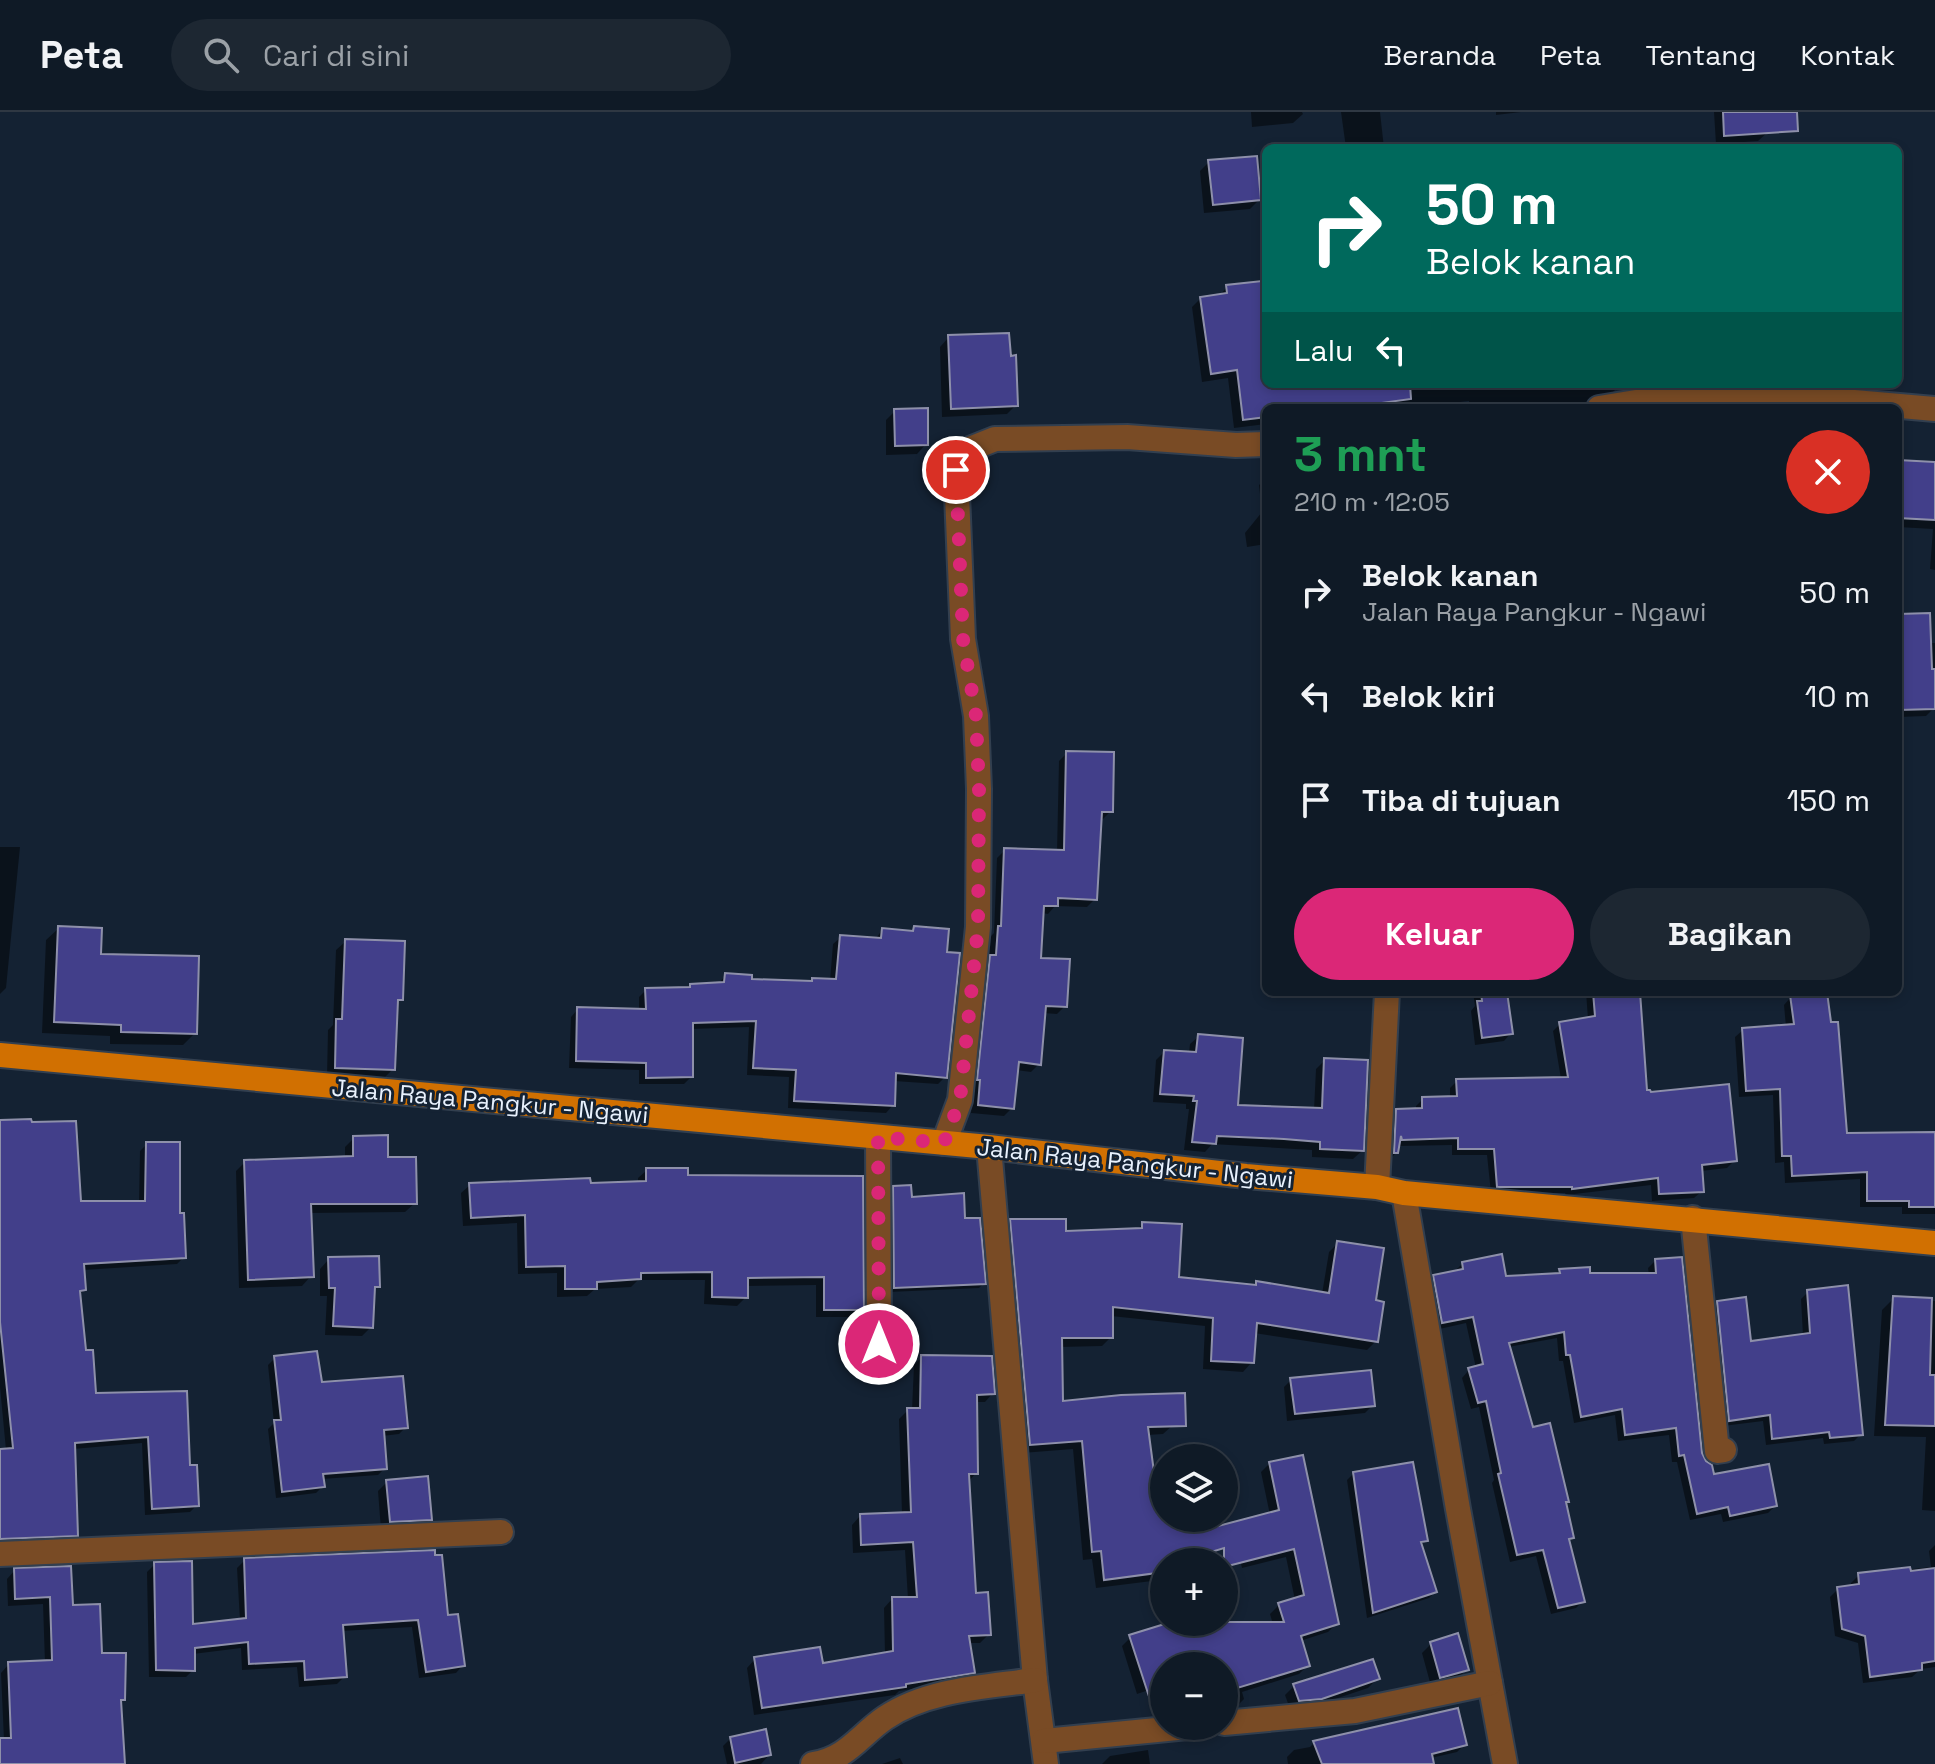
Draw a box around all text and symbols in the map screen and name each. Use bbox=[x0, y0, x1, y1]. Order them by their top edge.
search box bbox=[171, 19, 731, 91]
text: Peta bbox=[40, 31, 123, 79]
icon: search bbox=[199, 33, 243, 77]
text: Cari di sini bbox=[263, 36, 409, 75]
text: Beranda bbox=[1384, 37, 1496, 73]
text: Peta bbox=[1540, 37, 1601, 73]
text: Tentang bbox=[1645, 37, 1756, 73]
text: Kontak bbox=[1800, 37, 1895, 73]
text: 50 m bbox=[1426, 169, 1558, 240]
icon: right bbox=[1294, 176, 1398, 280]
text: Belok kanan bbox=[1426, 239, 1635, 285]
icon: left bbox=[1369, 328, 1413, 372]
text: Lalu bbox=[1294, 331, 1353, 370]
text: 3 mnt bbox=[1294, 424, 1427, 485]
button: close bbox=[1786, 430, 1870, 514]
pin bbox=[922, 436, 990, 504]
icon: arrive bbox=[934, 448, 978, 492]
text: 210 m · 12:05 bbox=[1294, 485, 1450, 519]
text: Belok kanan bbox=[1362, 556, 1538, 595]
icon: right bbox=[1294, 570, 1338, 614]
text: 50 m bbox=[1799, 573, 1870, 612]
text: Jalan Raya Pangkur - Ngawi bbox=[1362, 595, 1706, 629]
icon: left bbox=[1294, 674, 1338, 718]
text: Belok kiri bbox=[1362, 677, 1495, 716]
text: 10 m bbox=[1805, 677, 1870, 716]
icon: arrive bbox=[1294, 778, 1338, 822]
text: Tiba di tujuan bbox=[1362, 781, 1561, 820]
text: 150 m bbox=[1787, 781, 1870, 820]
button: Keluar bbox=[1294, 888, 1574, 980]
button: Bagikan bbox=[1590, 888, 1870, 980]
street label: Jalan Raya Pangkur - Ngawi bbox=[330, 1072, 650, 1130]
street label: Jalan Raya Pangkur - Ngawi bbox=[975, 1131, 1295, 1195]
position arrow bbox=[837, 1302, 921, 1386]
map controls bbox=[1150, 1444, 1238, 1740]
button: layers bbox=[1150, 1444, 1238, 1532]
button: + bbox=[1150, 1548, 1238, 1636]
button: − bbox=[1150, 1652, 1238, 1740]

